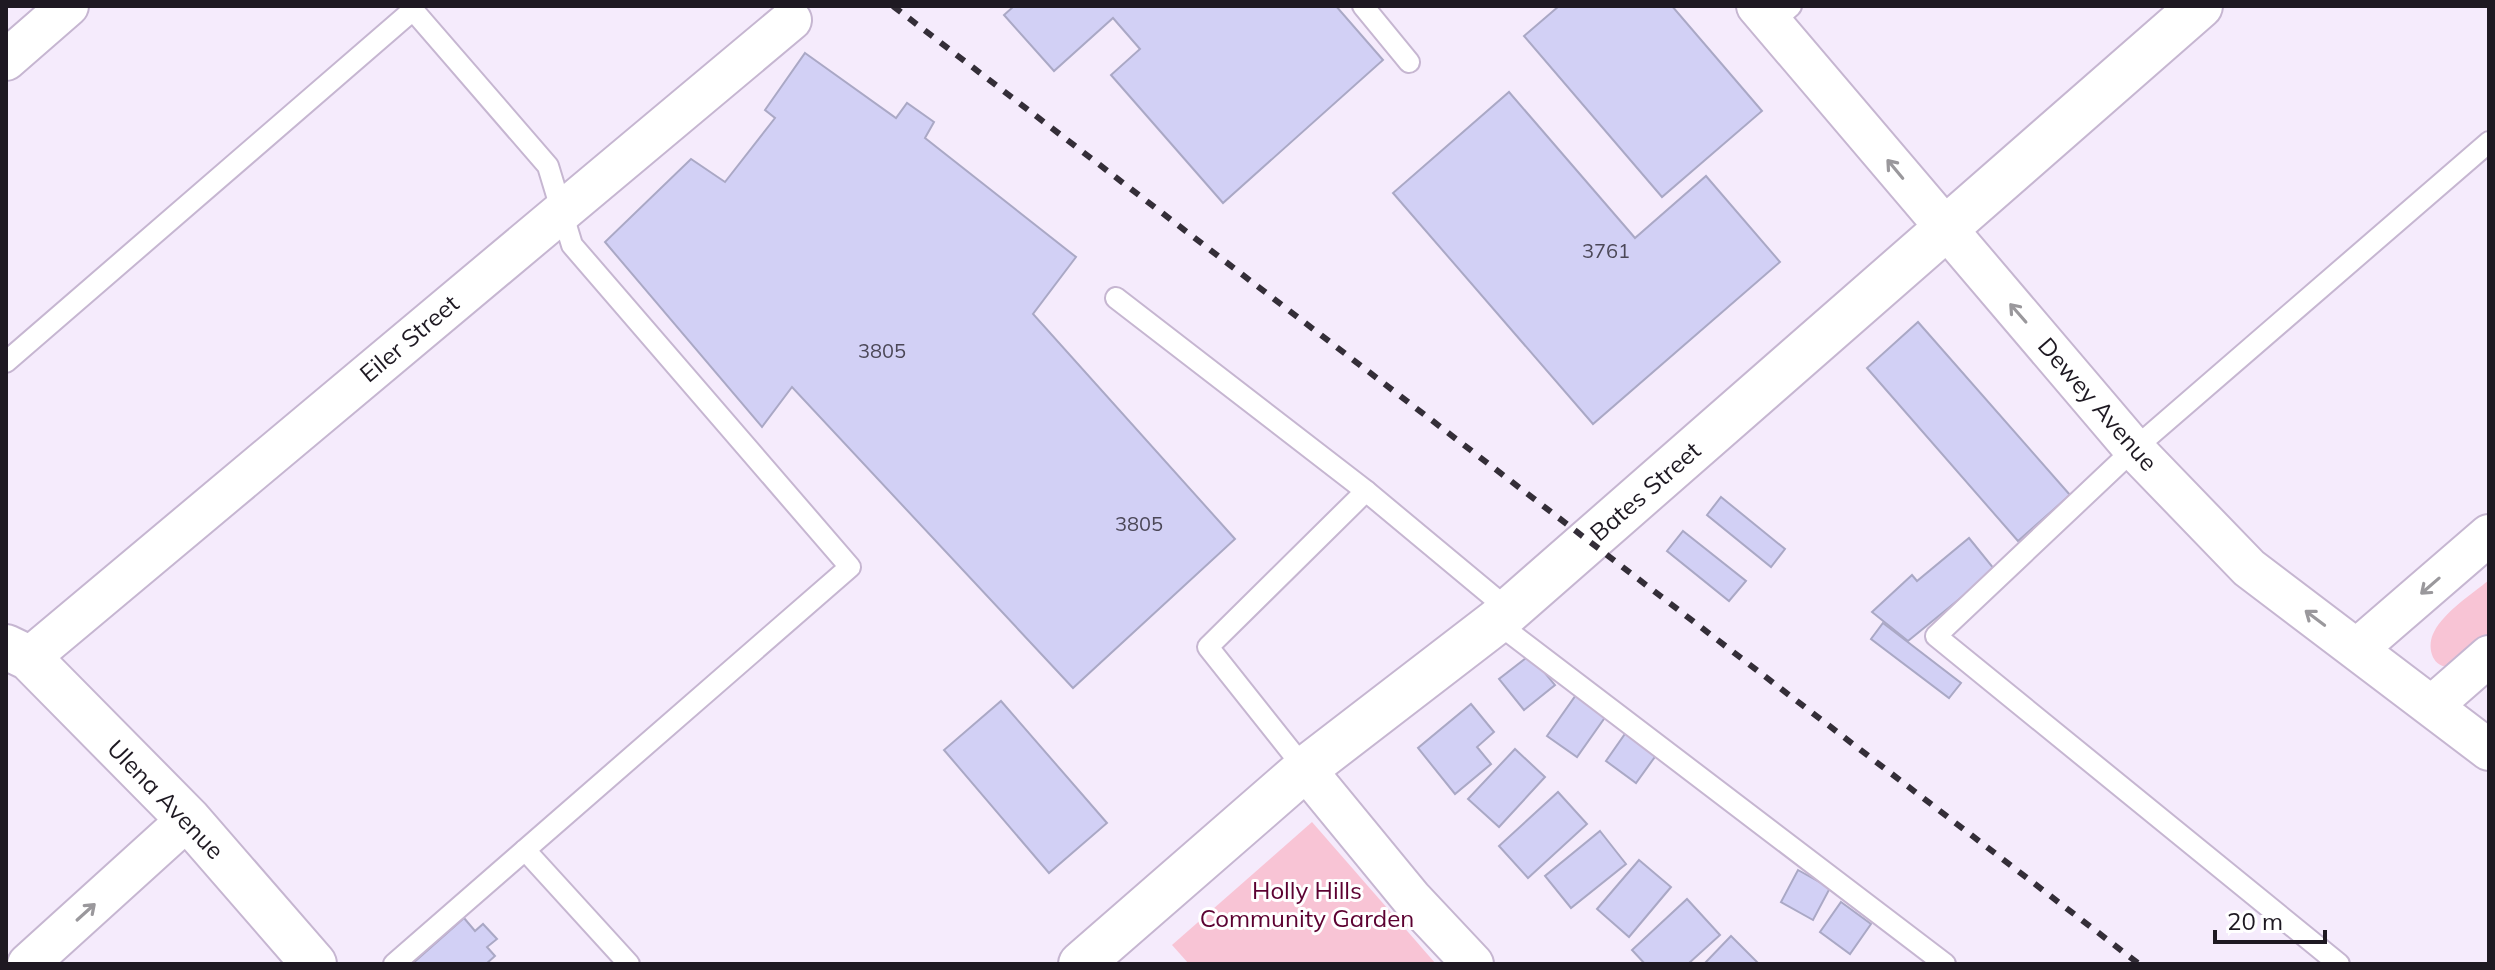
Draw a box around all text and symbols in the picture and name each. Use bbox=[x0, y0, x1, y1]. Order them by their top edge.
one-way arrow bbox=[1886, 159, 1904, 179]
house number: 3761 bbox=[1582, 238, 1630, 263]
street label: Eiler Street bbox=[353, 288, 465, 388]
one-way arrow bbox=[2009, 303, 2027, 323]
street label: Dewey Avenue bbox=[2032, 331, 2164, 477]
house number: 3805 bbox=[858, 338, 906, 363]
street label: Bates Street bbox=[1584, 435, 1706, 547]
house number: 3805 bbox=[1115, 511, 1163, 536]
one-way arrow bbox=[2421, 577, 2441, 595]
one-way arrow bbox=[2305, 609, 2327, 626]
street label: Ulena Avenue bbox=[102, 733, 230, 865]
park label: Holly Hills Community Garden bbox=[1200, 875, 1414, 933]
scale bar bbox=[2215, 894, 2325, 944]
one-way arrow bbox=[75, 903, 95, 921]
text: 20 m bbox=[2227, 906, 2283, 936]

